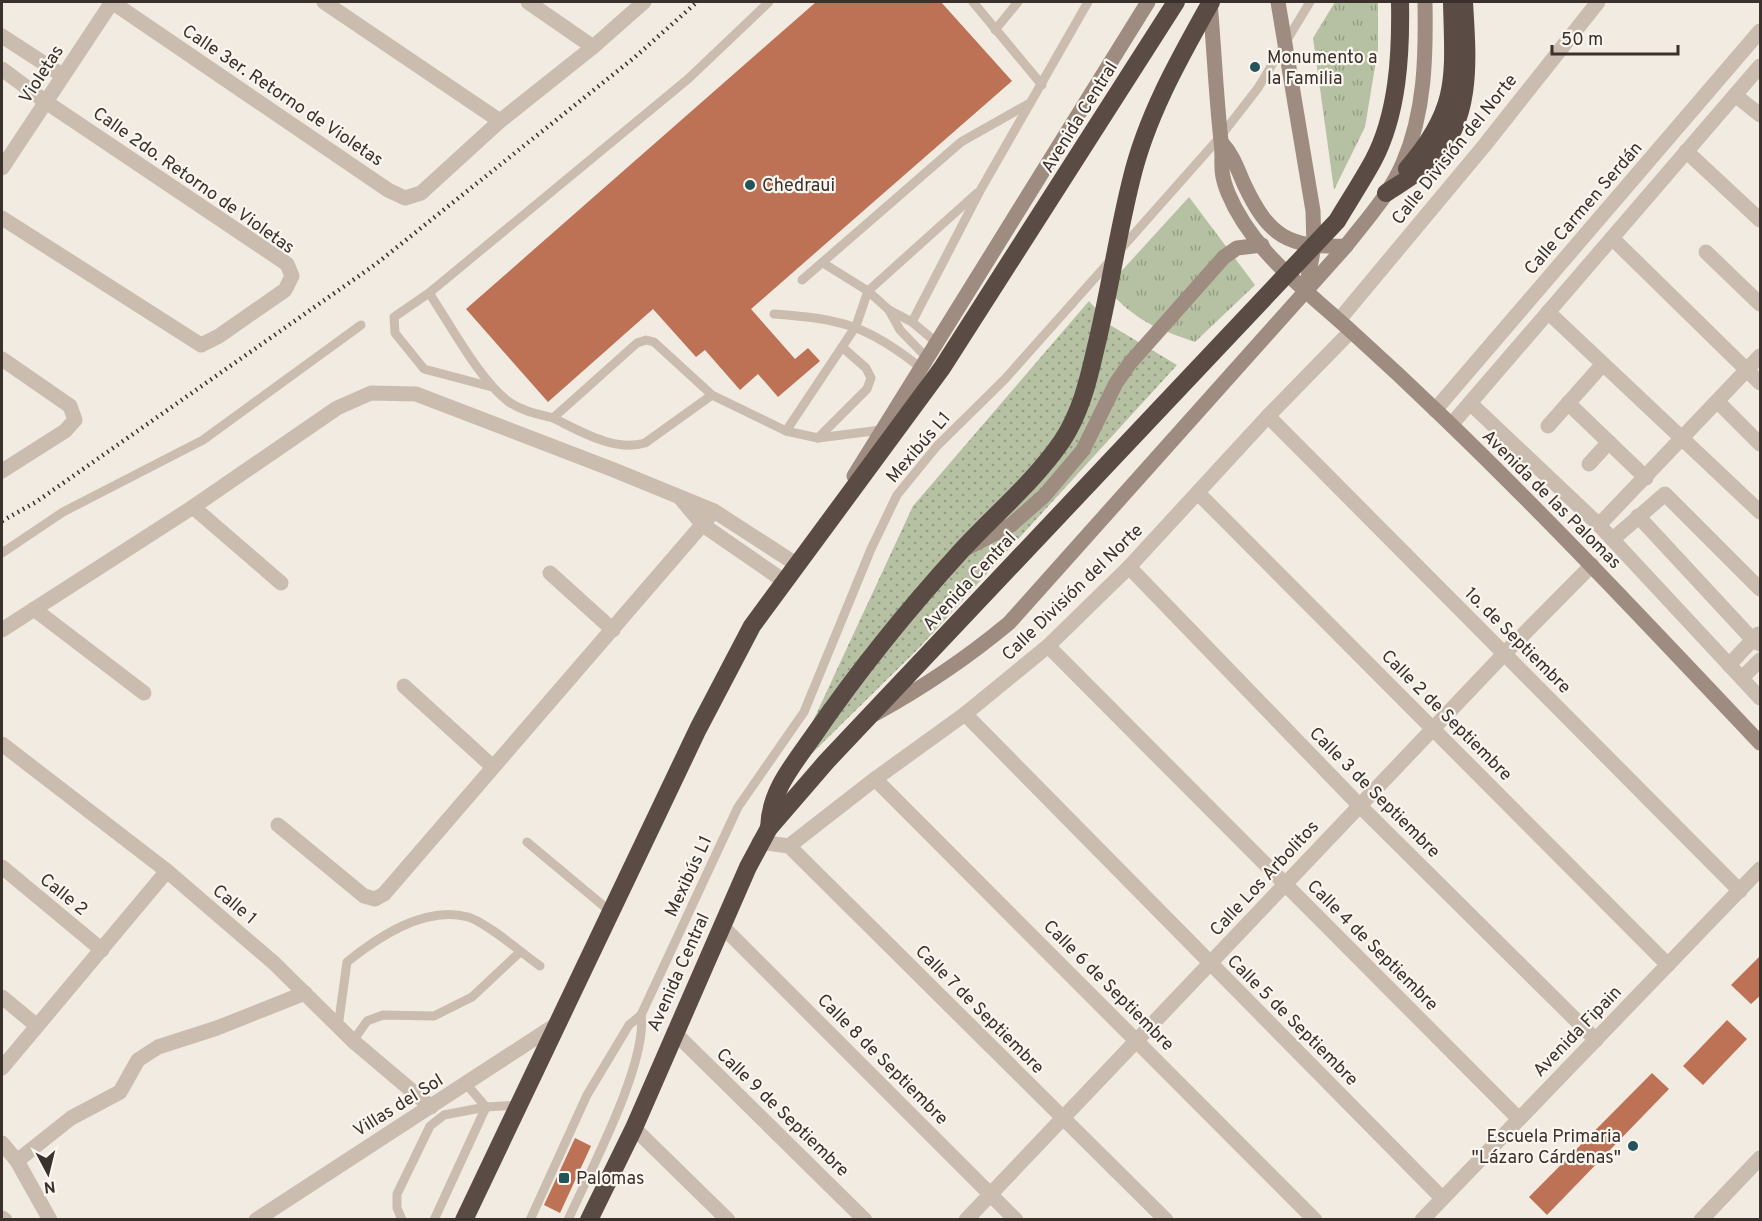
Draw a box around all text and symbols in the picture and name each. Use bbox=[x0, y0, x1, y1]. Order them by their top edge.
scale bar bbox=[1552, 18, 1678, 56]
street label: Calle 3er. Retorno de Violetas bbox=[177, 20, 387, 172]
text: 50 m bbox=[1561, 29, 1603, 52]
street label: Violetas bbox=[15, 41, 70, 108]
place label: Monumento a la Familia bbox=[1267, 47, 1377, 91]
street label: Avenida Central bbox=[1037, 58, 1124, 178]
marker: Monumento a la Familia bbox=[1248, 60, 1262, 74]
street label: Calle División del Norte bbox=[1387, 70, 1523, 230]
street label: Calle 2do. Retorno de Violetas bbox=[88, 103, 299, 260]
street label: Calle Carmen Serdán bbox=[1520, 138, 1648, 280]
place label: Chedraui bbox=[762, 175, 835, 198]
marker: Chedraui bbox=[743, 178, 757, 192]
street label: Mexibús L1 bbox=[882, 408, 956, 488]
street label: Avenida de las Palomas bbox=[1476, 425, 1626, 575]
street label: Calle División del Norte bbox=[998, 520, 1149, 667]
street label: Avenida Central bbox=[918, 528, 1022, 636]
street label: 1o. de Septiembre bbox=[1459, 583, 1575, 699]
street label: Calle 2 de Septiembre bbox=[1375, 646, 1516, 787]
street label: Calle 3 de Septiembre bbox=[1303, 723, 1444, 864]
street label: Calle Los Arbolitos bbox=[1205, 816, 1325, 942]
street label: Mexibús L1 bbox=[661, 832, 718, 921]
street label: Calle 2 bbox=[34, 869, 92, 922]
street label: Calle 4 de Septiembre bbox=[1301, 875, 1443, 1017]
street label: Calle 1 bbox=[207, 880, 261, 930]
street label: Avenida Central bbox=[643, 910, 716, 1035]
street label: Calle 6 de Septiembre bbox=[1038, 916, 1178, 1056]
street label: Calle 7 de Septiembre bbox=[910, 941, 1048, 1079]
street label: Calle 5 de Septiembre bbox=[1221, 950, 1363, 1092]
street label: Avenida Fipain bbox=[1529, 982, 1627, 1083]
street label: Calle 8 de Septiembre bbox=[811, 990, 952, 1131]
street label: Calle 9 de Septiembre bbox=[711, 1044, 853, 1183]
street label: Villas del Sol bbox=[350, 1070, 448, 1143]
place label: Escuela Primaria "Lázaro Cárdenas" bbox=[1472, 1126, 1621, 1170]
marker: Escuela Primaria "Lázaro Cárdenas" bbox=[1626, 1139, 1640, 1153]
north arrow bbox=[18, 1143, 78, 1203]
place label: Palomas bbox=[576, 1168, 644, 1191]
marker: Palomas bbox=[557, 1171, 571, 1185]
text: N bbox=[43, 1175, 57, 1197]

